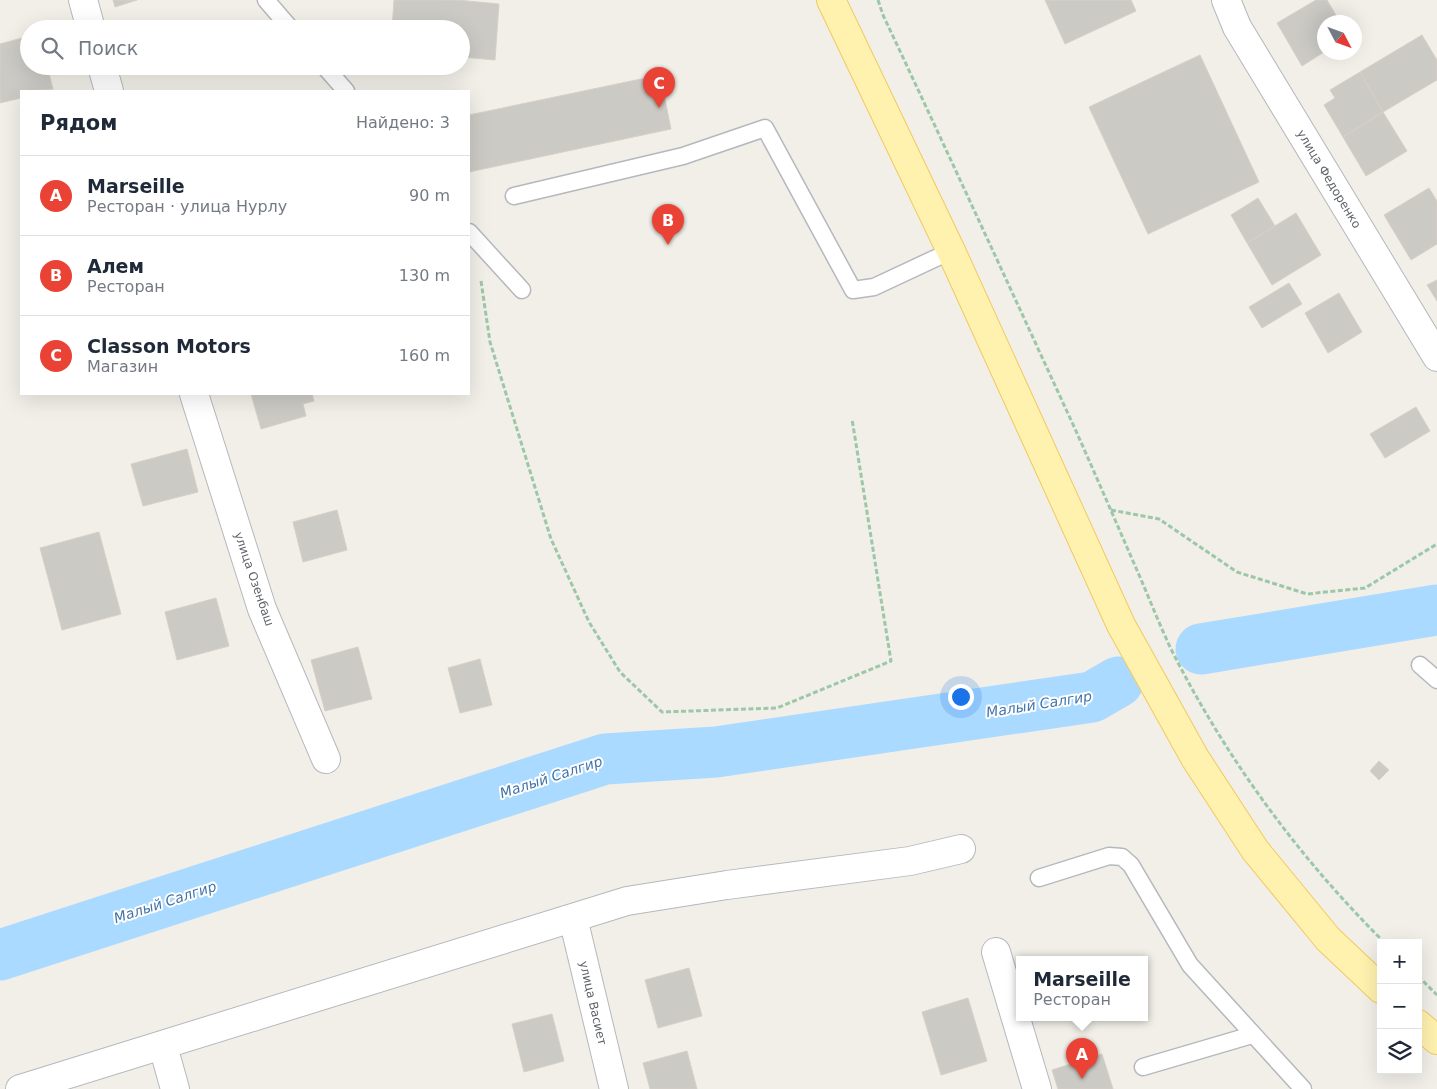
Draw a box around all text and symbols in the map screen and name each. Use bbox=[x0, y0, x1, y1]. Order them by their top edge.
north arrow bbox=[1317, 15, 1362, 60]
search box bbox=[20, 20, 470, 75]
icon: search bbox=[38, 34, 66, 62]
text: Поиск bbox=[78, 37, 138, 59]
pin: C bbox=[643, 67, 675, 108]
text: Рядом bbox=[40, 111, 117, 135]
text: Найдено: 3 bbox=[356, 113, 450, 132]
street label: улица Федоренко bbox=[1294, 127, 1364, 231]
text: Marseille bbox=[87, 175, 185, 197]
text: A bbox=[50, 186, 62, 205]
text: 90 m bbox=[409, 186, 450, 205]
text: Ресторан · улица Нурлу bbox=[87, 197, 287, 216]
pin: B bbox=[652, 204, 684, 245]
text: Алем bbox=[87, 255, 144, 277]
text: B bbox=[50, 266, 62, 285]
text: 130 m bbox=[399, 266, 450, 285]
text: Ресторан bbox=[87, 277, 165, 296]
text: Classon Motors bbox=[87, 335, 251, 357]
text: C bbox=[50, 346, 62, 365]
text: 160 m bbox=[399, 346, 450, 365]
text: Магазин bbox=[87, 357, 158, 376]
street label: улица Озенбаш bbox=[231, 530, 277, 628]
your location bbox=[948, 684, 974, 710]
water label: Малый Салгир bbox=[985, 688, 1093, 720]
water label: Малый Салгир bbox=[498, 753, 604, 801]
water label: Малый Салгир bbox=[112, 878, 218, 926]
map controls bbox=[1377, 939, 1422, 1074]
button: + bbox=[1377, 939, 1422, 984]
popup bbox=[1016, 956, 1148, 1021]
street label: улица Васиет bbox=[576, 959, 610, 1047]
text: Marseille bbox=[1033, 968, 1131, 990]
button: − bbox=[1377, 984, 1422, 1029]
text: Ресторан bbox=[1033, 990, 1111, 1009]
button: layers bbox=[1377, 1029, 1422, 1074]
pin: A bbox=[1066, 1038, 1098, 1079]

